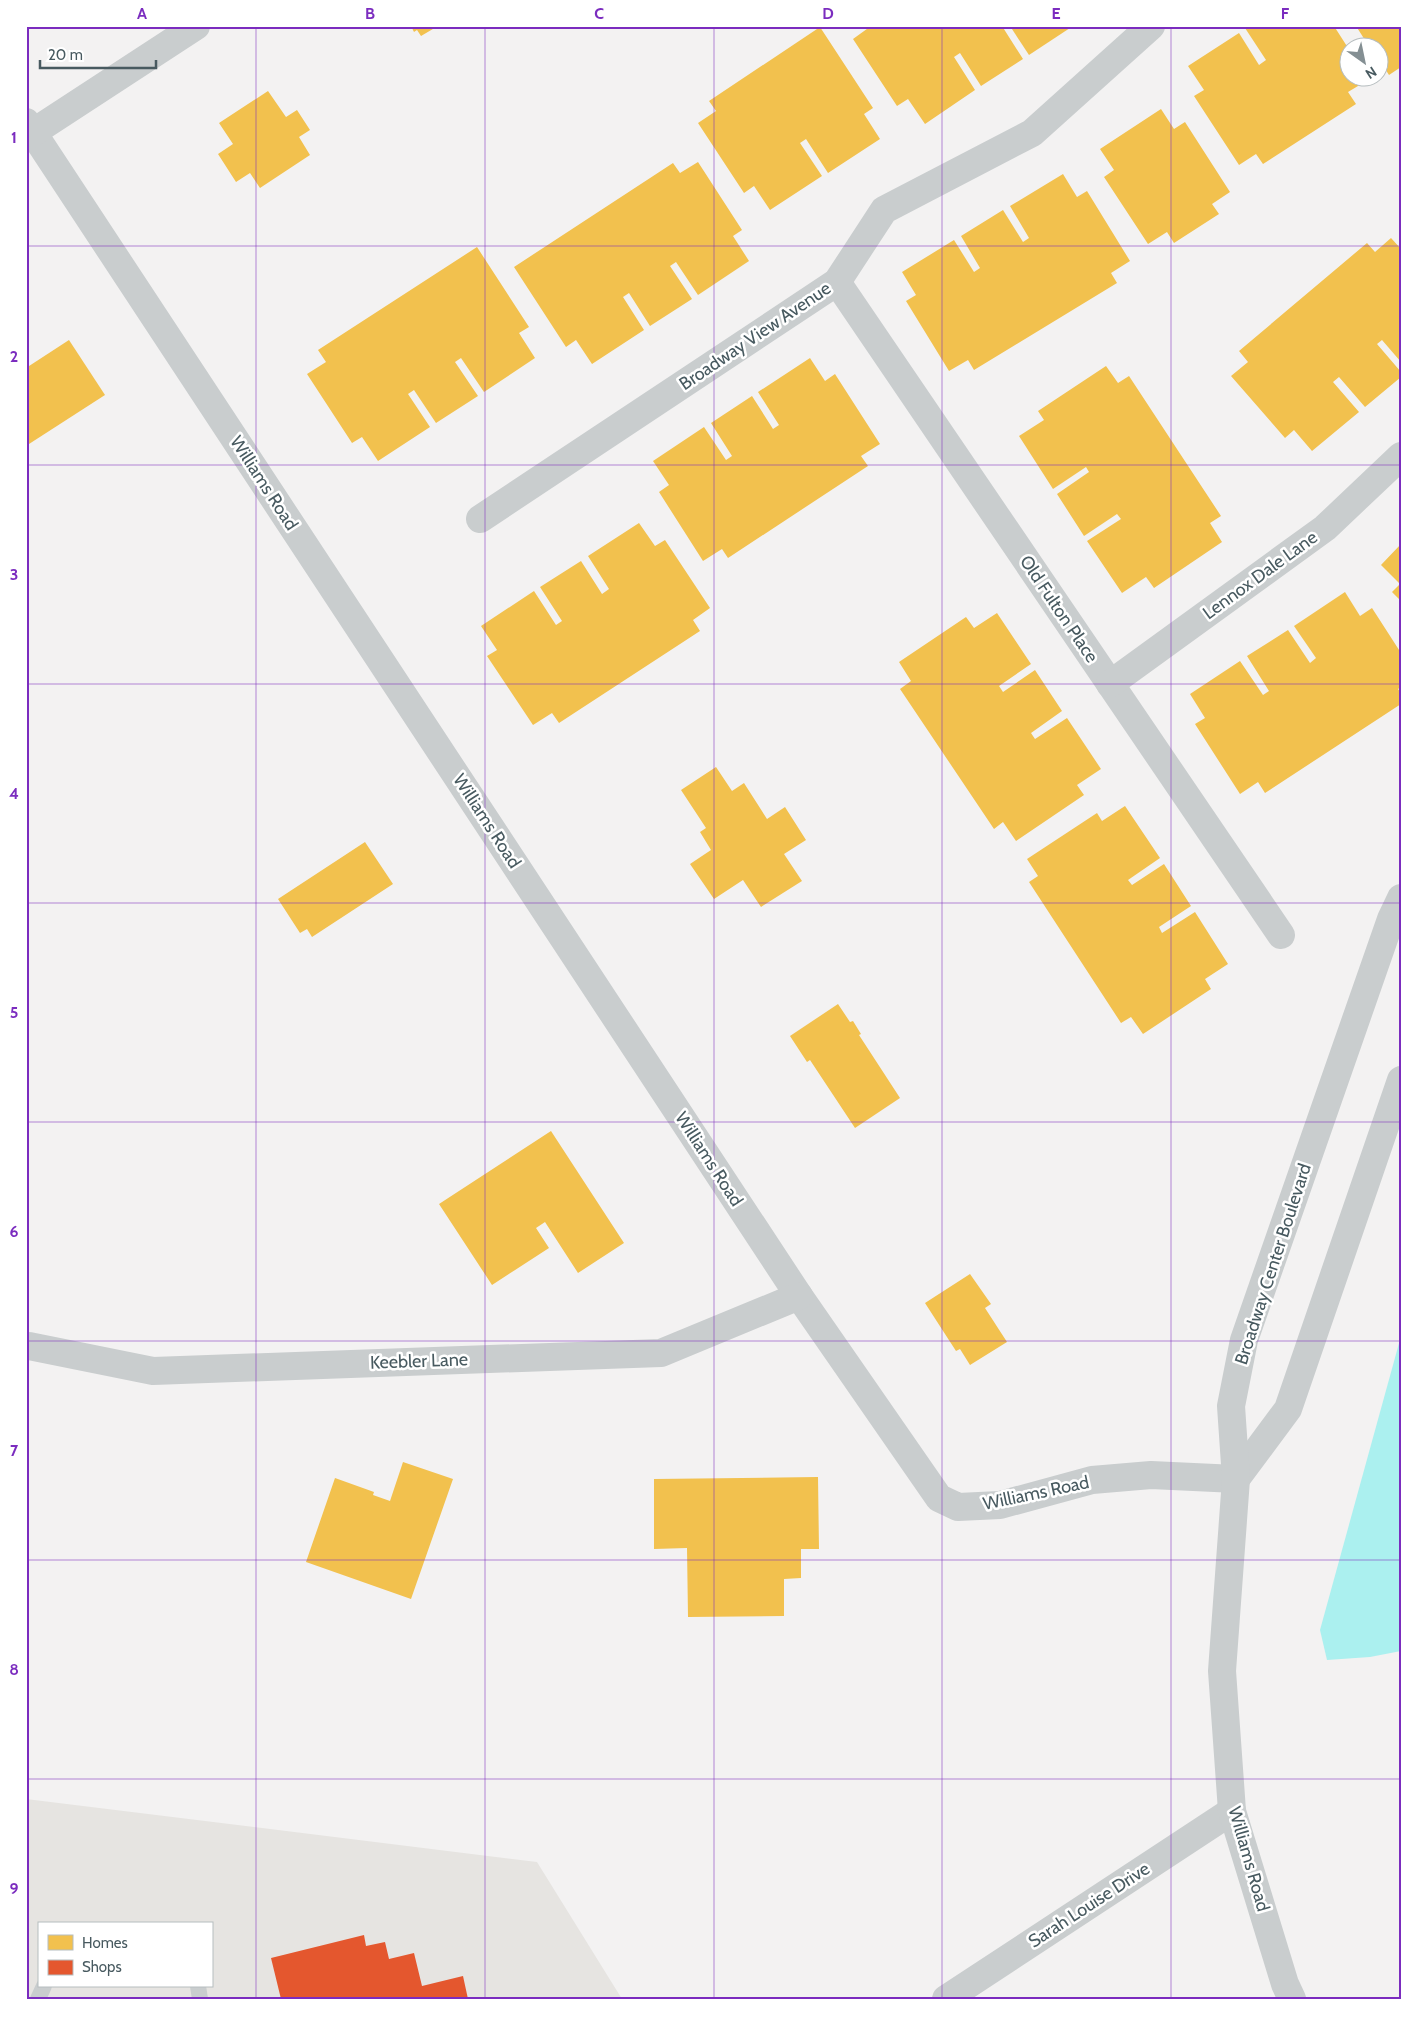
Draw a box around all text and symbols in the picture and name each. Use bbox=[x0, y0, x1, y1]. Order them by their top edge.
text: A bbox=[137, 4, 147, 23]
text: B bbox=[365, 4, 375, 23]
text: C bbox=[594, 4, 604, 23]
text: D bbox=[822, 4, 834, 23]
text: E bbox=[1051, 4, 1061, 23]
text: F bbox=[1281, 4, 1290, 23]
scale bar bbox=[40, 38, 156, 70]
north arrow bbox=[1340, 38, 1390, 88]
text: 20 m bbox=[48, 46, 83, 64]
text: N bbox=[1362, 63, 1380, 83]
text: 1 bbox=[11, 128, 17, 147]
street label: Broadway View Avenue bbox=[675, 277, 835, 395]
text: 2 bbox=[10, 347, 18, 366]
street label: Williams Road bbox=[225, 432, 303, 534]
street label: Lennox Dale Lane bbox=[1198, 526, 1322, 624]
street label: Old Fulton Place bbox=[1015, 551, 1103, 667]
text: 3 bbox=[10, 565, 18, 584]
street label: Williams Road bbox=[448, 770, 526, 872]
text: 4 bbox=[9, 784, 19, 803]
text: 5 bbox=[10, 1003, 18, 1022]
street label: Williams Road bbox=[670, 1108, 748, 1210]
street label: Broadway Center Boulevard bbox=[1230, 1161, 1316, 1367]
text: 6 bbox=[10, 1222, 19, 1241]
street label: Keebler Lane bbox=[370, 1348, 468, 1374]
text: 7 bbox=[10, 1441, 19, 1460]
street label: Williams Road bbox=[981, 1471, 1091, 1515]
text: 8 bbox=[9, 1660, 19, 1679]
street label: Williams Road bbox=[1224, 1804, 1274, 1914]
street label: Sarah Louise Drive bbox=[1024, 1858, 1154, 1952]
text: 9 bbox=[10, 1879, 19, 1898]
legend bbox=[38, 1922, 212, 1988]
text: Homes bbox=[82, 1934, 128, 1952]
text: Shops bbox=[82, 1958, 122, 1976]

